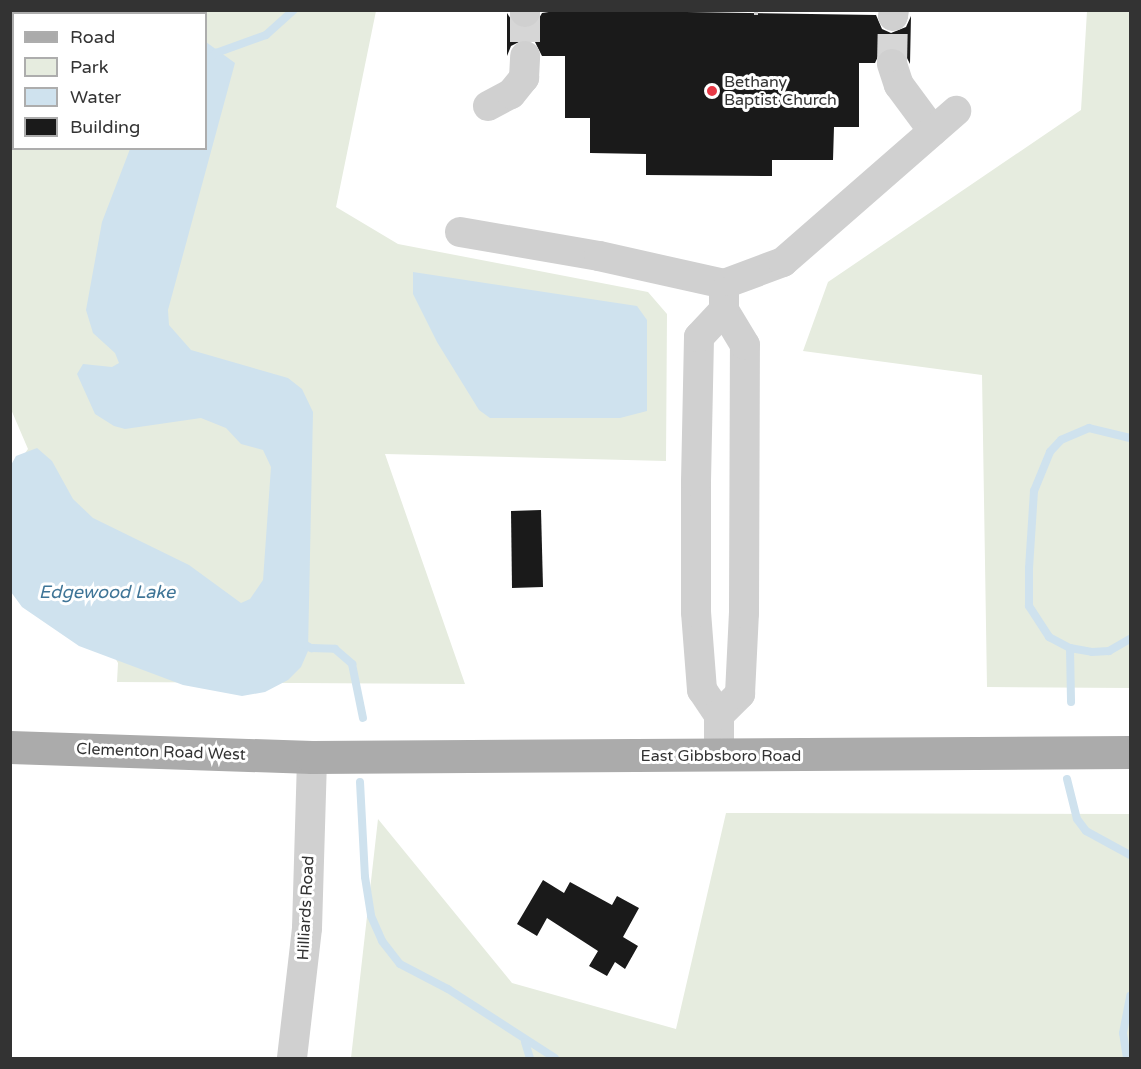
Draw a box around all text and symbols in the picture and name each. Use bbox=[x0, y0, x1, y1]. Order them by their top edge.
legend bbox=[12, 12, 207, 150]
text: Road bbox=[70, 26, 115, 48]
text: Park bbox=[70, 56, 108, 78]
place label: Bethany Baptist Church bbox=[724, 72, 837, 110]
marker: Bethany Baptist Church bbox=[705, 84, 719, 98]
text: Water bbox=[70, 86, 121, 108]
text: Building bbox=[70, 116, 140, 138]
water label: Edgewood Lake bbox=[39, 581, 175, 603]
street label: Clementon Road West bbox=[76, 739, 246, 765]
street label: East Gibbsboro Road bbox=[641, 746, 801, 766]
street label: Hilliards Road bbox=[294, 855, 318, 961]

